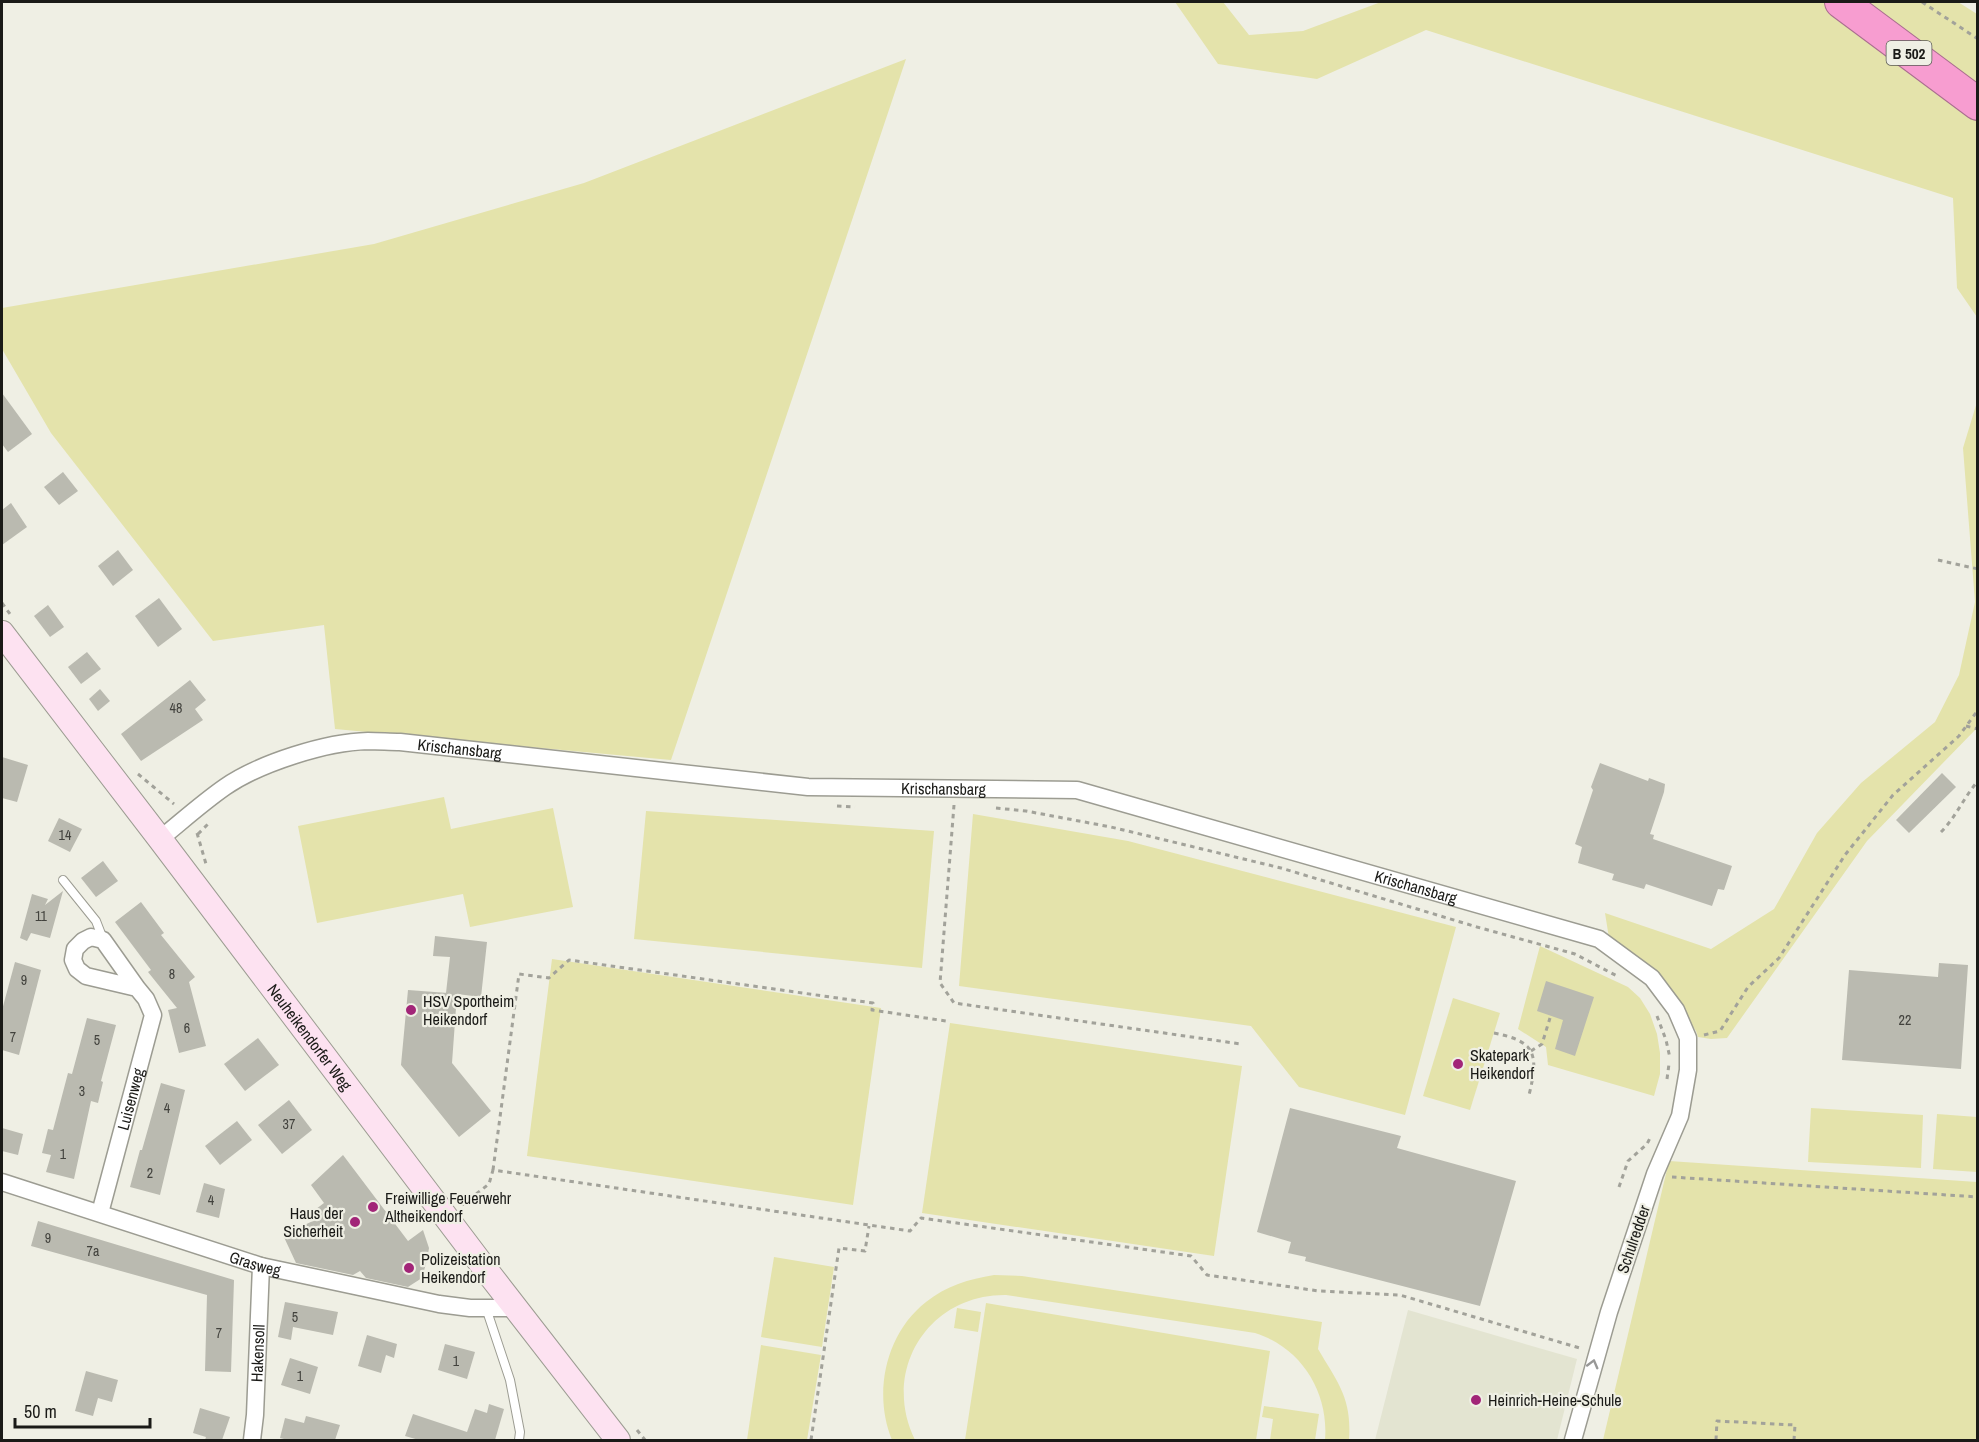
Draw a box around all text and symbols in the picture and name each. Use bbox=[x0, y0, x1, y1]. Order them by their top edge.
road number: B 502 bbox=[1886, 41, 1932, 65]
house number: 48 bbox=[170, 699, 182, 717]
street label: Krischansbarg bbox=[416, 733, 504, 764]
street label: Krischansbarg bbox=[901, 777, 987, 800]
house number: 14 bbox=[59, 826, 72, 844]
street label: Krischansbarg bbox=[1372, 865, 1460, 909]
house number: 11 bbox=[35, 907, 48, 925]
house number: 8 bbox=[169, 965, 175, 983]
house number: 9 bbox=[21, 971, 27, 989]
street label: Neuheikendorfer Weg bbox=[262, 979, 358, 1095]
place label: HSV Sportheim Heikendorf bbox=[423, 990, 514, 1030]
marker: HSV Sportheim Heikendorf bbox=[404, 1003, 418, 1017]
house number: 22 bbox=[1899, 1011, 1911, 1029]
house number: 6 bbox=[184, 1019, 190, 1037]
house number: 7 bbox=[10, 1028, 16, 1046]
house number: 5 bbox=[94, 1031, 100, 1049]
place label: Skatepark Heikendorf bbox=[1470, 1044, 1535, 1084]
marker: Skatepark Heikendorf bbox=[1451, 1057, 1465, 1071]
street label: Luisenweg bbox=[112, 1065, 150, 1133]
house number: 3 bbox=[79, 1082, 85, 1100]
house number: 4 bbox=[164, 1099, 171, 1117]
house number: 37 bbox=[283, 1115, 295, 1133]
house number: 1 bbox=[60, 1145, 67, 1163]
house number: 2 bbox=[147, 1164, 153, 1182]
place label: Freiwillige Feuerwehr Altheikendorf bbox=[384, 1187, 512, 1227]
house number: 4 bbox=[208, 1191, 215, 1209]
marker: Freiwillige Feuerwehr Altheikendorf bbox=[366, 1200, 380, 1214]
street label: Schulredder bbox=[1611, 1201, 1655, 1276]
place label: Haus der Sicherheit bbox=[283, 1202, 344, 1242]
marker: Haus der Sicherheit bbox=[348, 1215, 362, 1229]
house number: 9 bbox=[45, 1229, 51, 1247]
house number: 7a bbox=[87, 1242, 100, 1260]
street label: Grasweg bbox=[227, 1245, 284, 1281]
place label: Polizeistation Heikendorf bbox=[421, 1248, 501, 1288]
marker: Polizeistation Heikendorf bbox=[402, 1261, 416, 1275]
house number: 5 bbox=[292, 1308, 298, 1326]
house number: 7 bbox=[216, 1324, 222, 1342]
street label: Hakensoll bbox=[245, 1324, 270, 1382]
house number: 1 bbox=[453, 1352, 460, 1370]
one-way arrow bbox=[1586, 1359, 1599, 1369]
house number: 1 bbox=[297, 1367, 304, 1385]
place label: Heinrich-Heine-Schule bbox=[1488, 1389, 1621, 1411]
scale bar bbox=[15, 1391, 150, 1429]
marker: Heinrich-Heine-Schule bbox=[1469, 1393, 1483, 1407]
text: 50 m bbox=[24, 1399, 57, 1424]

